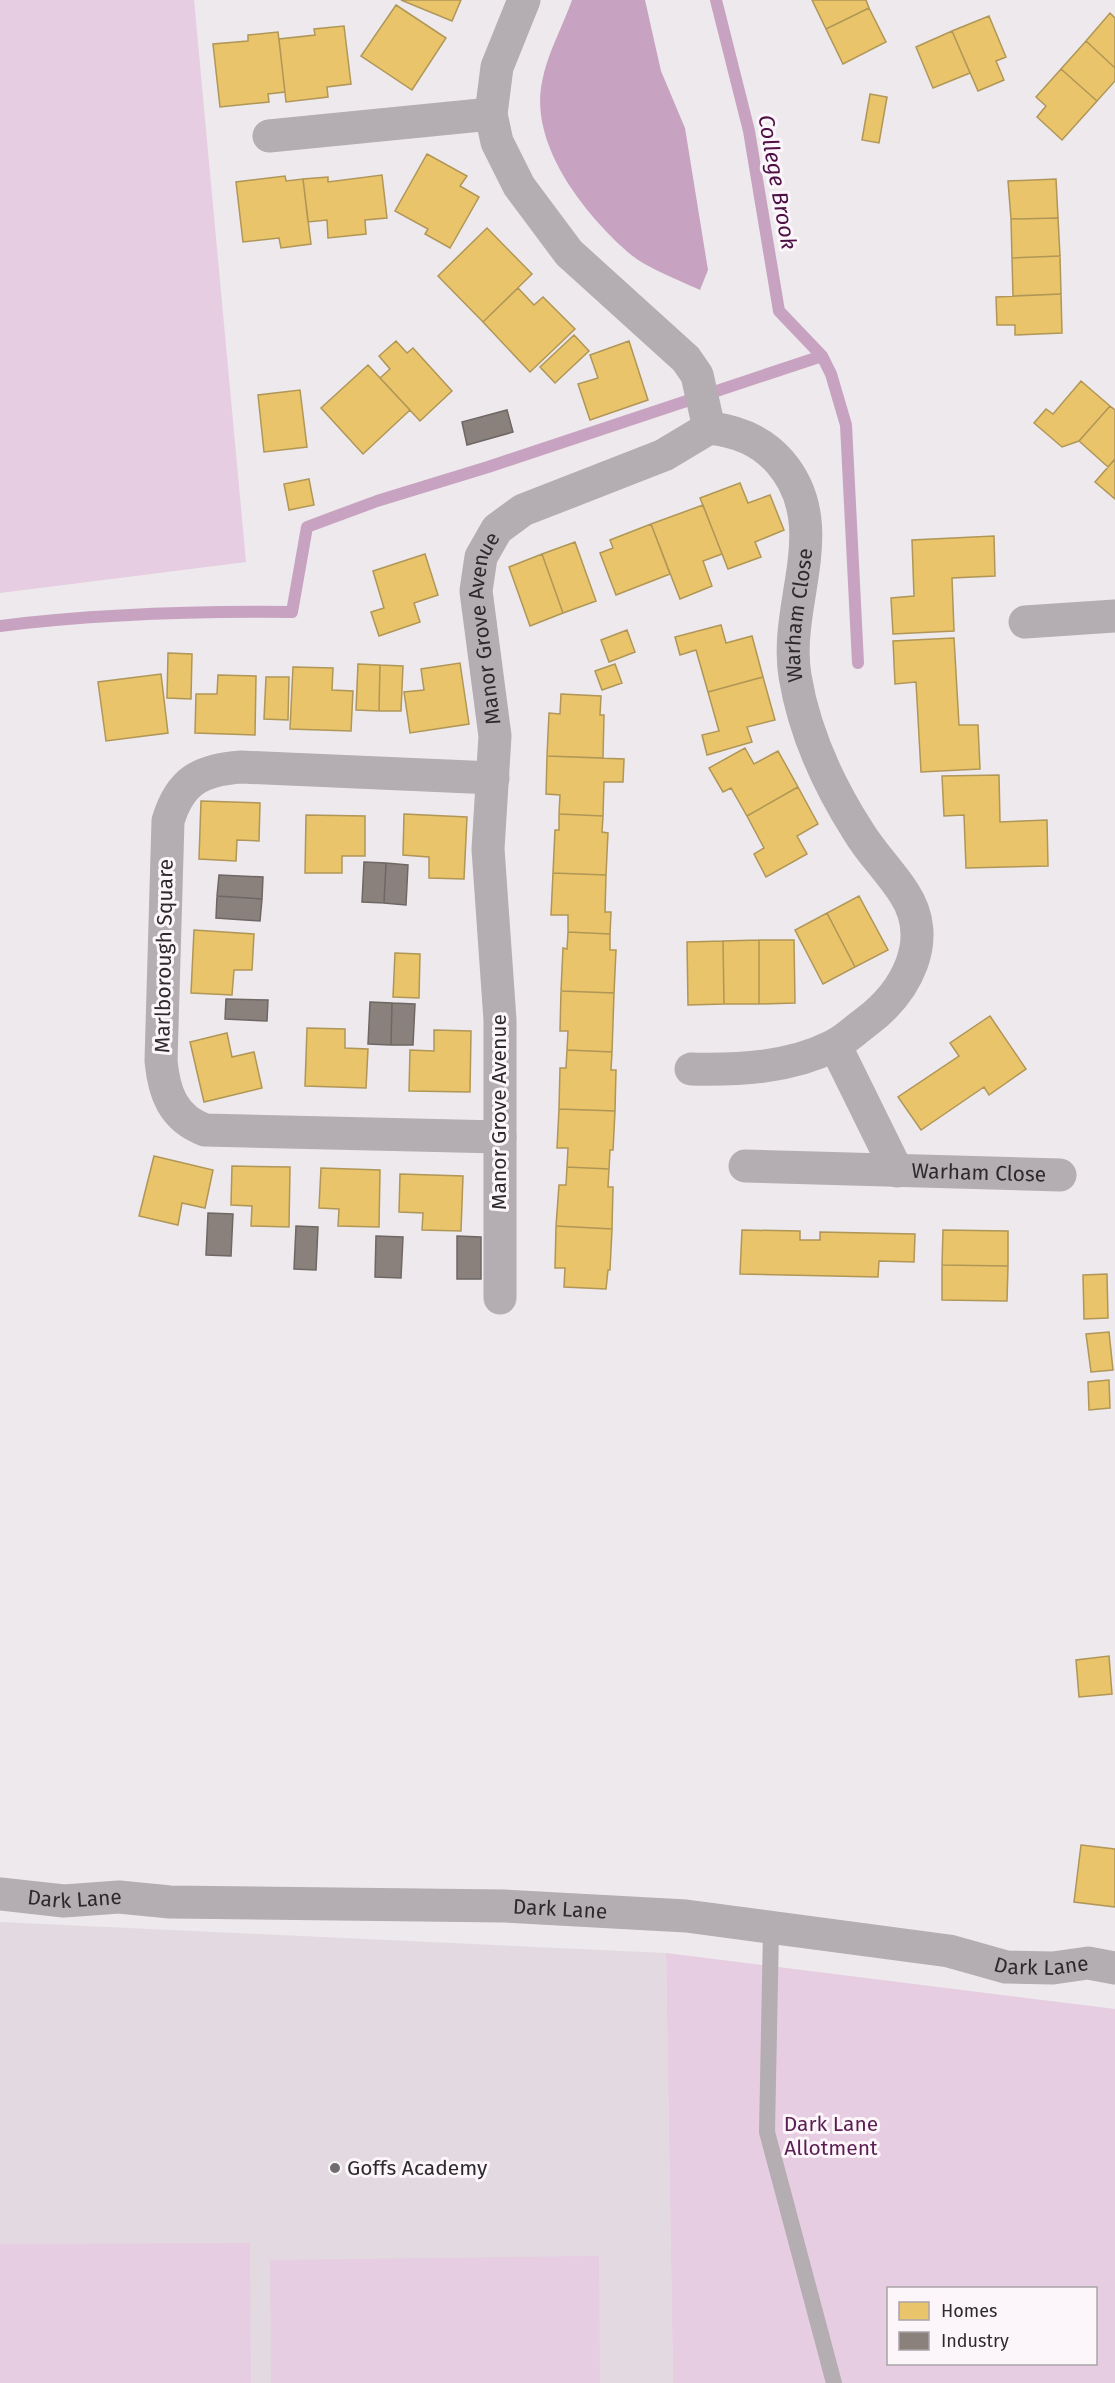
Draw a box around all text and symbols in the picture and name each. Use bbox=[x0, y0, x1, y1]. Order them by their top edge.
water label: College Brook bbox=[752, 113, 803, 252]
street label: Manor Grove Avenue bbox=[463, 527, 506, 726]
street label: Warham Close bbox=[780, 547, 818, 684]
street label: Marlborough Square bbox=[149, 859, 179, 1053]
street label: Manor Grove Avenue bbox=[486, 1014, 512, 1210]
street label: Warham Close bbox=[911, 1158, 1047, 1188]
street label: Dark Lane bbox=[26, 1884, 123, 1914]
street label: Dark Lane bbox=[512, 1894, 608, 1925]
street label: Dark Lane bbox=[991, 1950, 1090, 1981]
park label: Dark Lane Allotment bbox=[784, 2111, 878, 2161]
place label: Goffs Academy bbox=[347, 2155, 488, 2181]
marker: Goffs Academy bbox=[328, 2161, 342, 2175]
legend bbox=[887, 2287, 1097, 2365]
text: Homes bbox=[941, 2300, 997, 2322]
text: Industry bbox=[941, 2330, 1009, 2352]

